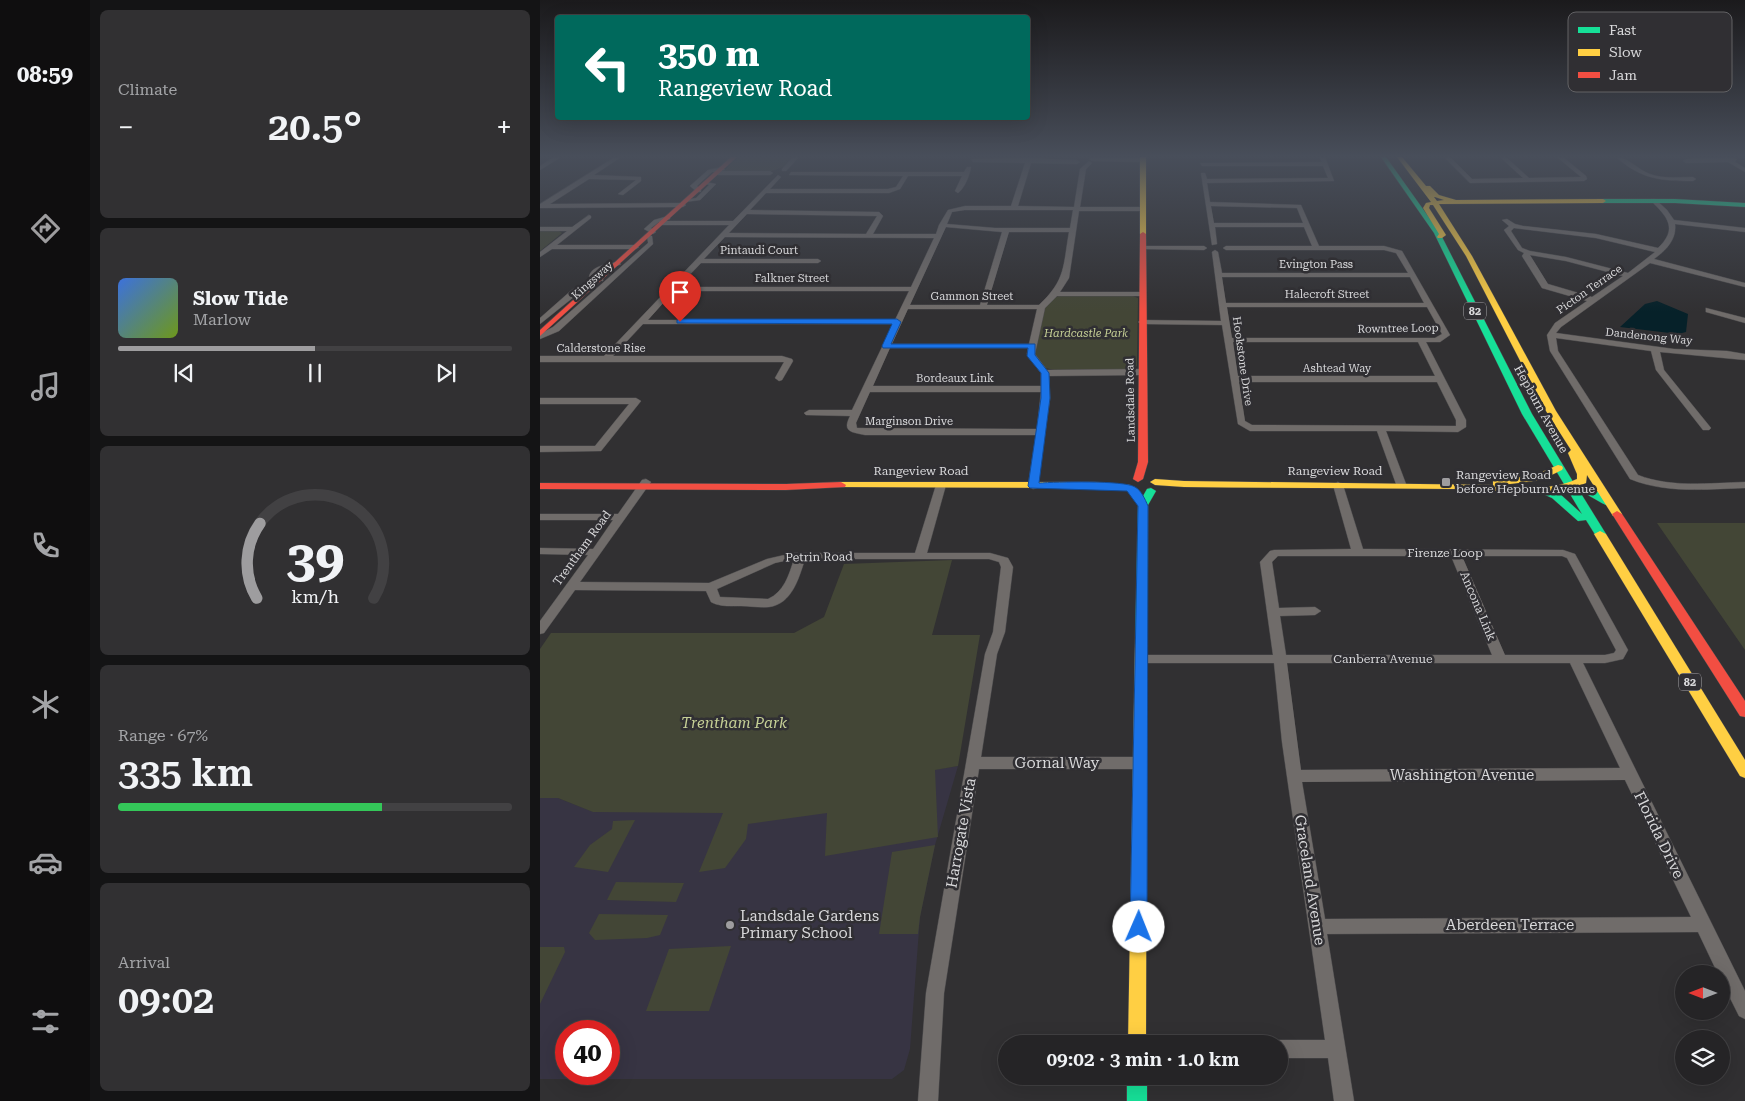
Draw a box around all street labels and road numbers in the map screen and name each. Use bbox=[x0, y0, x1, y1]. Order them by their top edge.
street label: Pintaudi Court bbox=[720, 244, 798, 257]
street label: Kingsway bbox=[569, 258, 616, 302]
street label: Evington Pass bbox=[1279, 258, 1353, 271]
street label: Picton Terrace bbox=[1554, 262, 1625, 317]
street label: Falkner Street bbox=[755, 272, 829, 285]
street label: Halecroft Street bbox=[1285, 288, 1369, 301]
street label: Gammon Street bbox=[931, 290, 1013, 303]
road number: 82 bbox=[1464, 302, 1486, 320]
street label: Hookstone Drive bbox=[1230, 316, 1255, 407]
street label: Rowntree Loop bbox=[1357, 321, 1439, 336]
street label: Dandenong Way bbox=[1605, 325, 1694, 348]
street label: Calderstone Rise bbox=[556, 342, 646, 355]
street label: Landsdale Road bbox=[1123, 358, 1138, 442]
street label: Ashtead Way bbox=[1303, 362, 1372, 375]
street label: Hepburn Avenue bbox=[1511, 363, 1571, 456]
street label: Bordeaux Link bbox=[916, 372, 994, 385]
street label: Marginson Drive bbox=[865, 415, 953, 428]
street label: Rangeview Road bbox=[873, 464, 969, 478]
street label: Rangeview Road bbox=[1287, 464, 1383, 478]
street label: Trentham Road bbox=[550, 508, 614, 588]
street label: Firenze Loop bbox=[1407, 546, 1483, 560]
street label: Petrin Road bbox=[785, 549, 853, 565]
street label: Ancona Link bbox=[1457, 569, 1499, 643]
street label: Canberra Avenue bbox=[1333, 652, 1433, 666]
road number: 82 bbox=[1679, 674, 1701, 690]
street label: Gornal Way bbox=[1015, 754, 1100, 772]
street label: Washington Avenue bbox=[1390, 766, 1534, 784]
street label: Harrogate Vista bbox=[942, 776, 980, 890]
street label: Florida Drive bbox=[1630, 789, 1688, 881]
street label: Graceland Avenue bbox=[1291, 813, 1329, 947]
street label: Aberdeen Terrace bbox=[1446, 916, 1574, 934]

